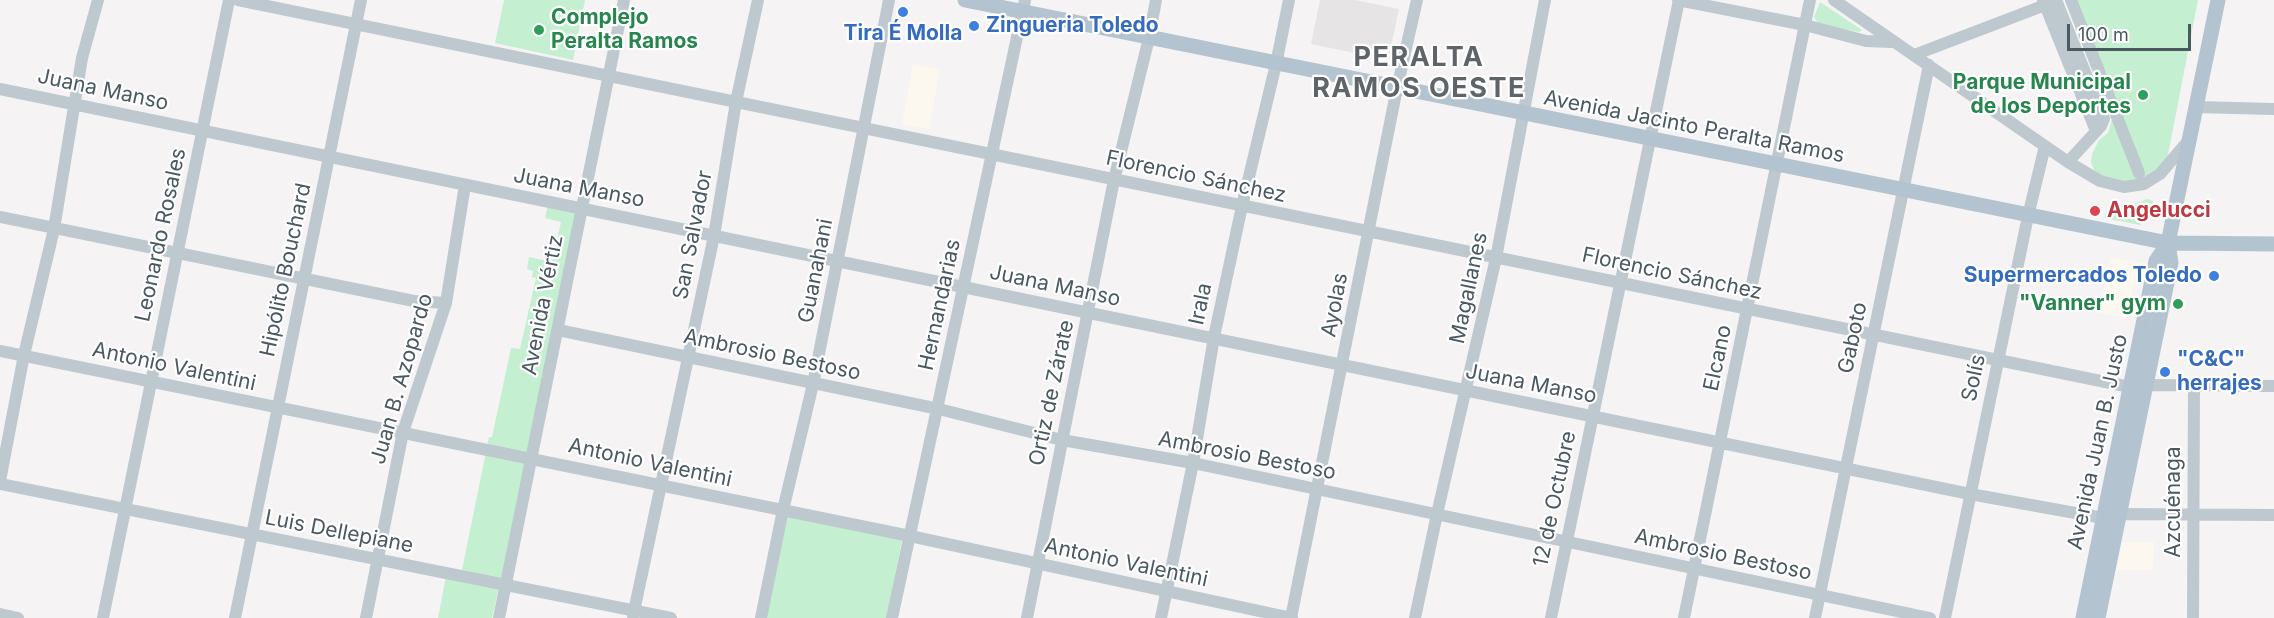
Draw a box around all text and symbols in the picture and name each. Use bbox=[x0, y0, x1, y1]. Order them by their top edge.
place label: Complejo Peralta Ramos bbox=[551, 5, 698, 55]
marker: Tira É Molla bbox=[896, 5, 910, 19]
scale bar bbox=[2070, 12, 2194, 50]
place label: Zingueria Toledo bbox=[986, 13, 1159, 39]
marker: Zingueria Toledo bbox=[967, 19, 981, 33]
place label: Tira É Molla bbox=[844, 21, 962, 47]
marker: Complejo Peralta Ramos bbox=[532, 23, 546, 37]
text: 100 m bbox=[2078, 24, 2129, 45]
district label: PERALTA RAMOS OESTE bbox=[1312, 42, 1526, 105]
street label: Juana Manso bbox=[35, 64, 171, 116]
place label: Parque Municipal de los Deportes bbox=[1953, 70, 2131, 120]
street label: Avenida Jacinto Peralta Ramos bbox=[1542, 85, 1846, 169]
marker: Parque Municipal de los Deportes bbox=[2136, 88, 2150, 102]
street label: Leonardo Rosales bbox=[130, 146, 192, 324]
street label: Florencio Sánchez bbox=[1104, 146, 1288, 208]
street label: Juana Manso bbox=[511, 163, 647, 213]
street label: San Salvador bbox=[668, 168, 718, 302]
street label: Hipólito Bouchard bbox=[255, 181, 317, 359]
place label: Angelucci bbox=[2107, 198, 2211, 224]
marker: Angelucci bbox=[2088, 204, 2102, 218]
street label: Guanahani bbox=[794, 217, 838, 325]
street label: Magallanes bbox=[1445, 230, 1493, 346]
street label: Avenida Vértiz bbox=[517, 233, 569, 377]
street label: Hernandarias bbox=[914, 237, 966, 373]
street label: Florencio Sánchez bbox=[1580, 243, 1764, 305]
street label: Juana Manso bbox=[987, 260, 1123, 312]
place label: Supermercados Toledo bbox=[1964, 263, 2202, 289]
marker: Supermercados Toledo bbox=[2207, 269, 2221, 283]
street label: Ayolas bbox=[1316, 271, 1354, 339]
street label: Irala bbox=[1184, 281, 1218, 327]
street label: Juan B. Azopardo bbox=[366, 291, 438, 467]
place label: "Vanner" gym bbox=[2019, 291, 2166, 317]
marker: "Vanner" gym bbox=[2171, 297, 2185, 311]
street label: Gaboto bbox=[1833, 300, 1873, 376]
street label: Ortiz de Zárate bbox=[1024, 318, 1080, 468]
street label: Elcano bbox=[1699, 323, 1737, 393]
street label: Ambrosio Bestoso bbox=[681, 324, 863, 386]
street label: Avenida Juan B. Justo bbox=[2063, 332, 2133, 552]
street label: Antonio Valentini bbox=[90, 337, 258, 397]
place label: "C&C" herrajes bbox=[2177, 347, 2262, 397]
street label: Solís bbox=[1957, 352, 1991, 404]
street label: Juana Manso bbox=[1463, 359, 1599, 409]
marker: "C&C" herrajes bbox=[2158, 365, 2172, 379]
street label: Ambrosio Bestoso bbox=[1156, 426, 1338, 486]
street label: 12 de Octubre bbox=[1528, 429, 1582, 569]
street label: Antonio Valentini bbox=[566, 433, 734, 493]
street label: Azcuénaga bbox=[2161, 446, 2187, 558]
street label: Luis Dellepiane bbox=[263, 505, 415, 559]
street label: Ambrosio Bestoso bbox=[1632, 524, 1814, 586]
street label: Antonio Valentini bbox=[1042, 533, 1210, 593]

